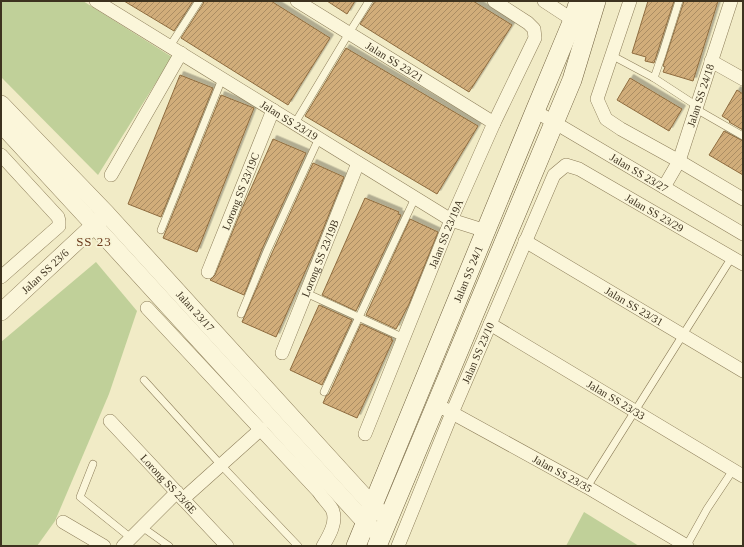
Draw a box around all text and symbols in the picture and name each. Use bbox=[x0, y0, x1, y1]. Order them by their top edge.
street label: Jalan SS 23/21 bbox=[364, 39, 426, 84]
street label: Jalan SS 24/18 bbox=[685, 62, 716, 128]
street label: Jalan SS 23/19 bbox=[258, 98, 321, 143]
street label: Lorong SS 23/19C bbox=[219, 151, 261, 232]
street label: Jalan SS 23/27 bbox=[608, 151, 671, 195]
street label: Jalan SS 23/29 bbox=[623, 191, 686, 235]
street label: Jalan SS 23/19A bbox=[426, 197, 465, 270]
street label: Lorong SS 23/19B bbox=[299, 218, 341, 299]
district label: SS 23 bbox=[76, 234, 112, 249]
street label: Jalan SS 24/1 bbox=[451, 244, 485, 304]
street label: Jalan SS 23/6 bbox=[19, 246, 71, 296]
street label: Jalan SS 23/31 bbox=[603, 284, 665, 328]
street label: Jalan 23/17 bbox=[174, 288, 217, 334]
street label: Jalan SS 23/10 bbox=[459, 320, 496, 385]
street label: Jalan SS 23/33 bbox=[585, 378, 648, 422]
street label: Lorong SS 23/6E bbox=[138, 452, 199, 516]
street label: Jalan SS 23/35 bbox=[531, 453, 595, 495]

